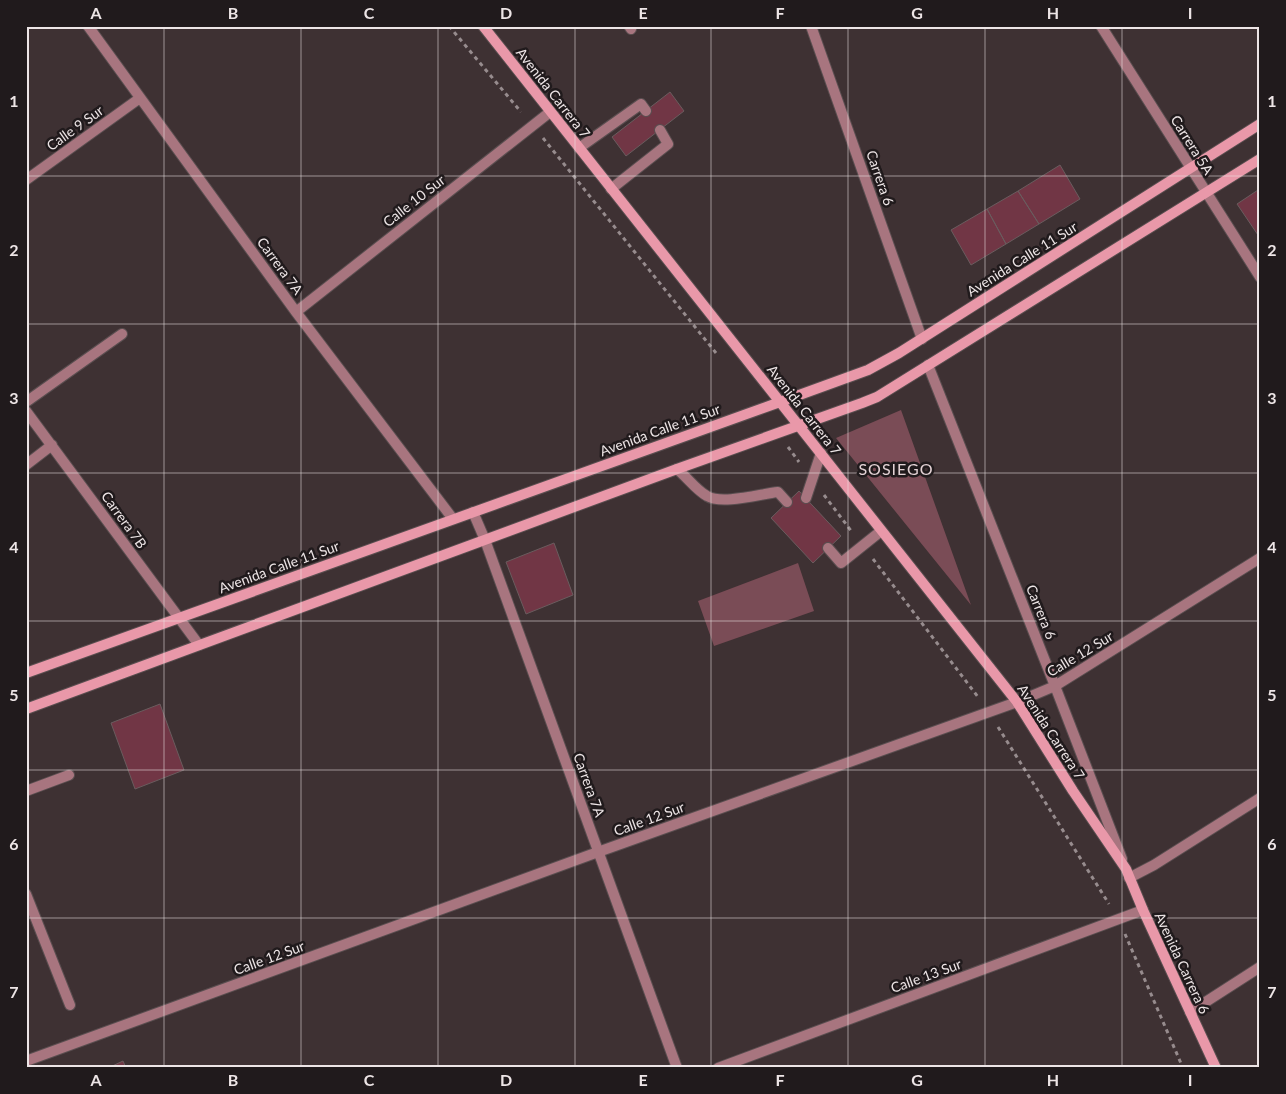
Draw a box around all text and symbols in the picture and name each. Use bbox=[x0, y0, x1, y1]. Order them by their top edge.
text: A bbox=[89, 3, 102, 22]
text: B bbox=[228, 3, 238, 22]
text: C bbox=[364, 3, 375, 22]
text: D bbox=[500, 3, 512, 22]
text: E bbox=[638, 3, 648, 22]
text: F bbox=[775, 3, 785, 22]
text: G bbox=[911, 3, 923, 22]
text: H bbox=[1047, 3, 1059, 22]
text: I bbox=[1188, 3, 1192, 22]
street label: Avenida Carrera 7 bbox=[513, 44, 594, 141]
text: 1 bbox=[9, 91, 19, 110]
text: 1 bbox=[1267, 91, 1277, 110]
street label: Calle 9 Sur bbox=[43, 101, 106, 154]
street label: Carrera 5A bbox=[1168, 112, 1218, 178]
street label: Carrera 6 bbox=[863, 148, 898, 208]
street label: Calle 10 Sur bbox=[379, 171, 448, 230]
street label: Avenida Calle 11 Sur bbox=[963, 218, 1080, 299]
street label: Carrera 7A bbox=[254, 234, 307, 298]
text: 2 bbox=[9, 240, 19, 259]
text: 2 bbox=[1267, 240, 1277, 259]
street label: Avenida Carrera 7 bbox=[764, 361, 845, 458]
text: 3 bbox=[9, 388, 19, 407]
text: 3 bbox=[1267, 388, 1277, 407]
street label: Avenida Calle 11 Sur bbox=[597, 400, 722, 459]
district label: SOSIEGO bbox=[858, 459, 934, 478]
street label: Carrera 7B bbox=[98, 488, 151, 552]
text: 4 bbox=[9, 537, 19, 556]
street label: Avenida Calle 11 Sur bbox=[216, 537, 341, 596]
text: 4 bbox=[1267, 537, 1277, 556]
street label: Carrera 6 bbox=[1023, 582, 1060, 642]
street label: Calle 12 Sur bbox=[1044, 627, 1116, 680]
street label: Avenida Carrera 7 bbox=[1014, 681, 1089, 783]
text: 5 bbox=[9, 685, 19, 704]
text: 5 bbox=[1267, 685, 1277, 704]
street label: Carrera 7A bbox=[570, 751, 609, 820]
street label: Calle 12 Sur bbox=[611, 798, 687, 839]
text: 6 bbox=[9, 834, 19, 853]
text: 6 bbox=[1267, 834, 1277, 853]
street label: Avenida Carrera 6 bbox=[1151, 909, 1213, 1016]
street label: Calle 12 Sur bbox=[231, 937, 307, 978]
street label: Calle 13 Sur bbox=[888, 955, 964, 996]
text: 7 bbox=[9, 982, 19, 1001]
text: 7 bbox=[1267, 982, 1277, 1001]
text: A bbox=[89, 1070, 102, 1089]
text: B bbox=[228, 1070, 238, 1089]
text: C bbox=[364, 1070, 375, 1089]
text: D bbox=[500, 1070, 512, 1089]
text: E bbox=[638, 1070, 648, 1089]
text: F bbox=[775, 1070, 785, 1089]
text: G bbox=[911, 1070, 923, 1089]
text: H bbox=[1047, 1070, 1059, 1089]
text: I bbox=[1188, 1070, 1192, 1089]

